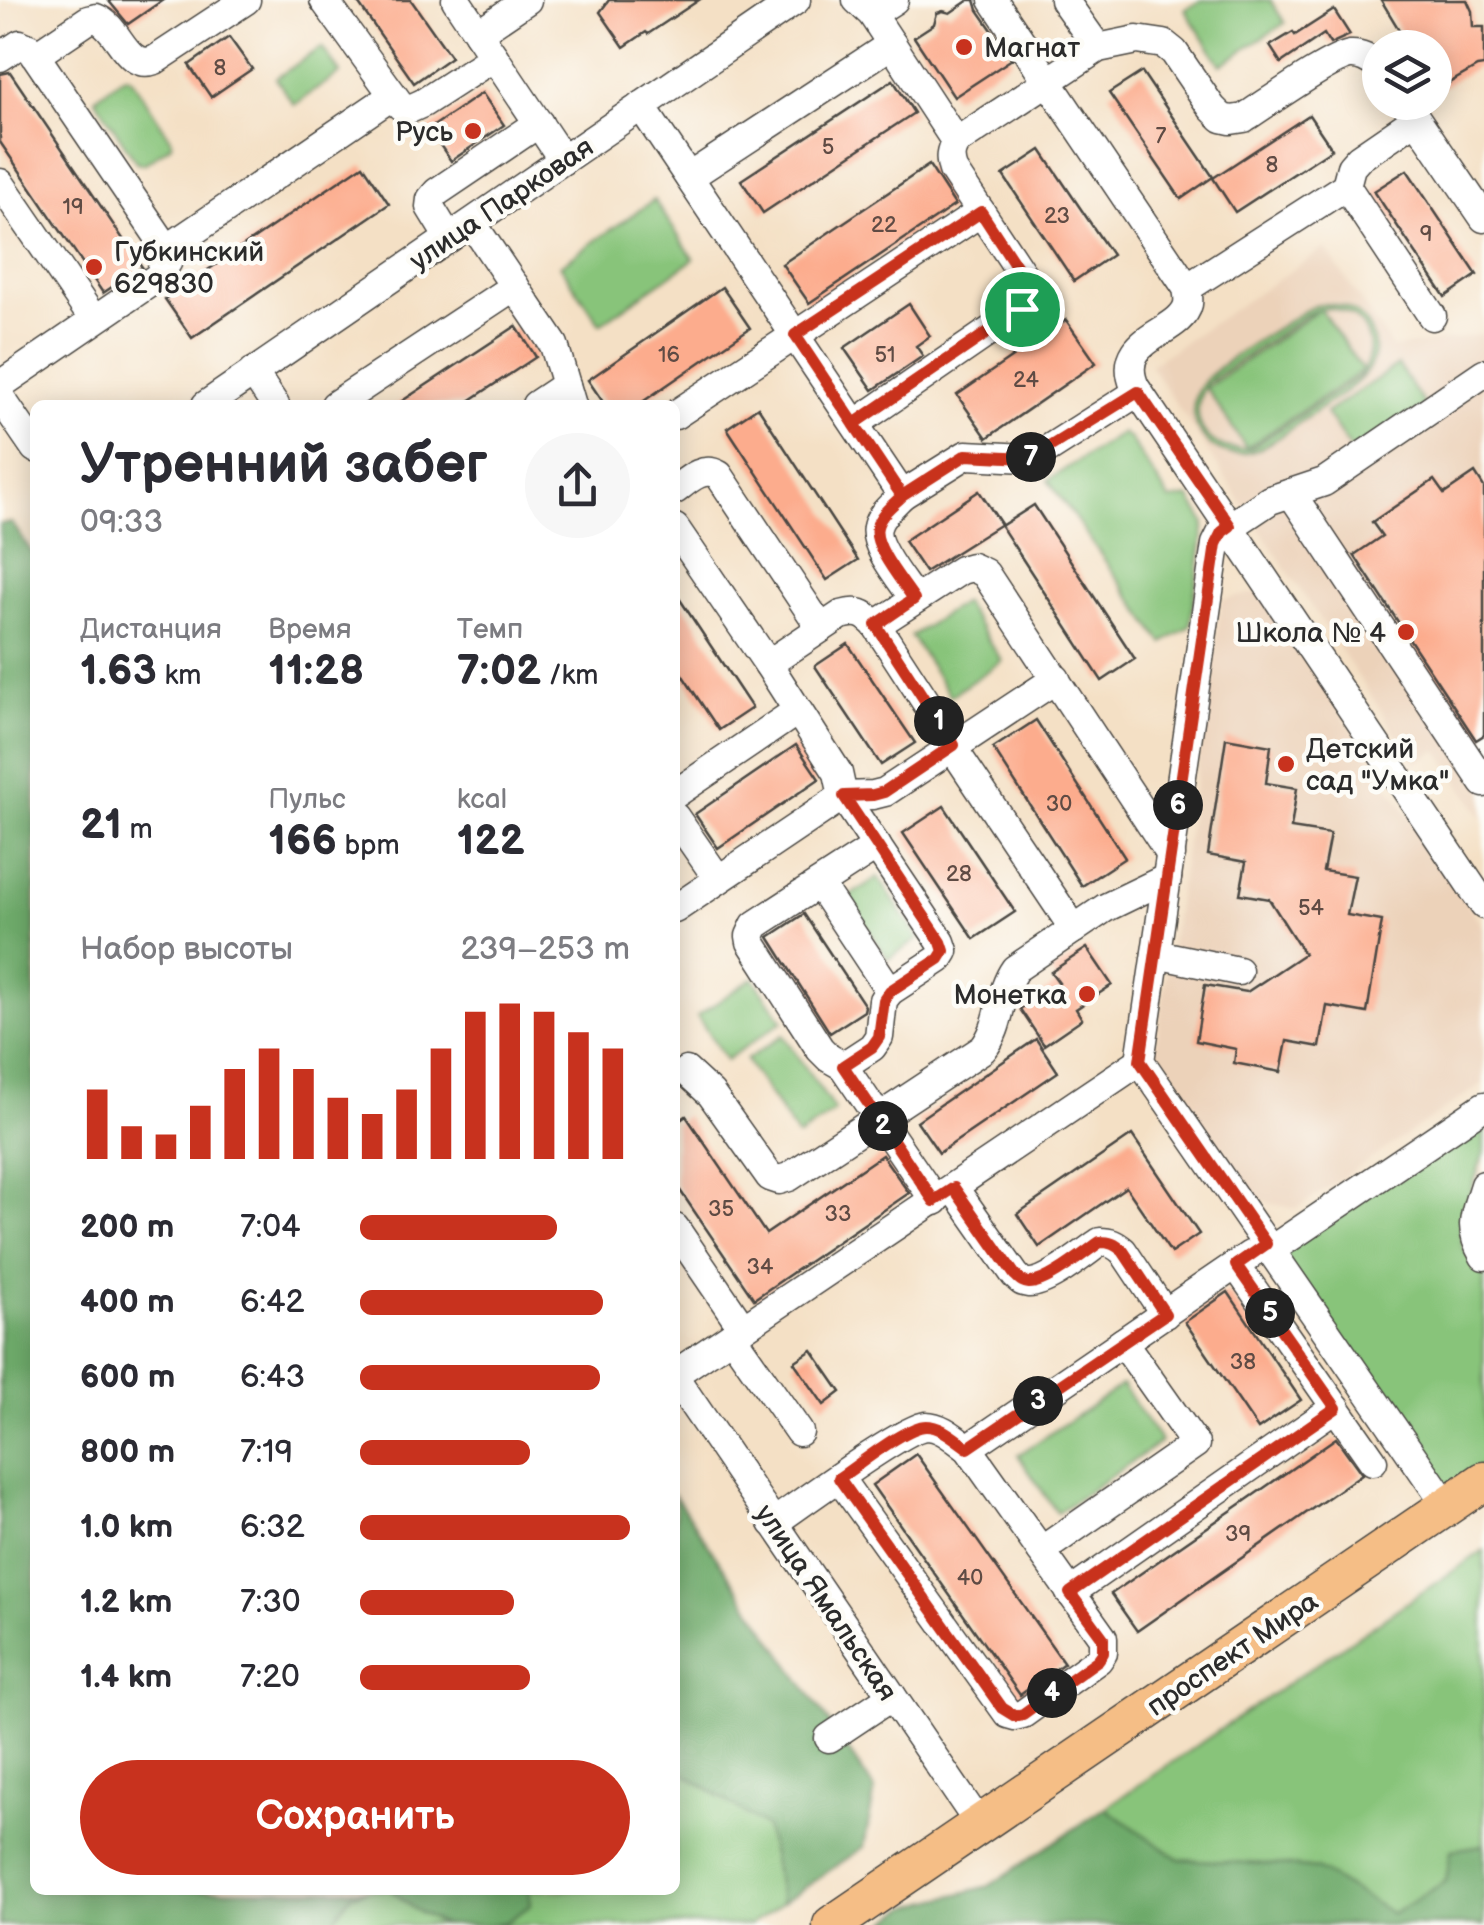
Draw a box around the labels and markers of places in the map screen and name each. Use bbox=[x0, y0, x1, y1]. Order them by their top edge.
place label: Магнат bbox=[984, 32, 1080, 65]
marker: Магнат bbox=[953, 36, 975, 58]
place label: Русь bbox=[395, 116, 453, 149]
marker: Русь bbox=[462, 120, 484, 142]
place label: Губкинский 629830 bbox=[114, 236, 264, 301]
marker: Губкинский 629830 bbox=[83, 256, 105, 278]
pin bbox=[980, 267, 1065, 352]
pin: 7 bbox=[1006, 432, 1056, 482]
place label: Школа № 4 bbox=[1235, 617, 1386, 650]
marker: Школа № 4 bbox=[1395, 621, 1417, 643]
pin: 1 bbox=[914, 696, 964, 746]
place label: Детский сад "Умка" bbox=[1306, 733, 1449, 798]
marker: Детский сад "Умка" bbox=[1275, 753, 1297, 775]
pin: 6 bbox=[1153, 780, 1203, 830]
place label: Монетка bbox=[954, 979, 1067, 1012]
marker: Монетка bbox=[1076, 983, 1098, 1005]
pin: 2 bbox=[858, 1101, 908, 1151]
pin: 5 bbox=[1245, 1288, 1295, 1338]
pin: 3 bbox=[1013, 1376, 1063, 1426]
pin: 4 bbox=[1027, 1668, 1077, 1718]

